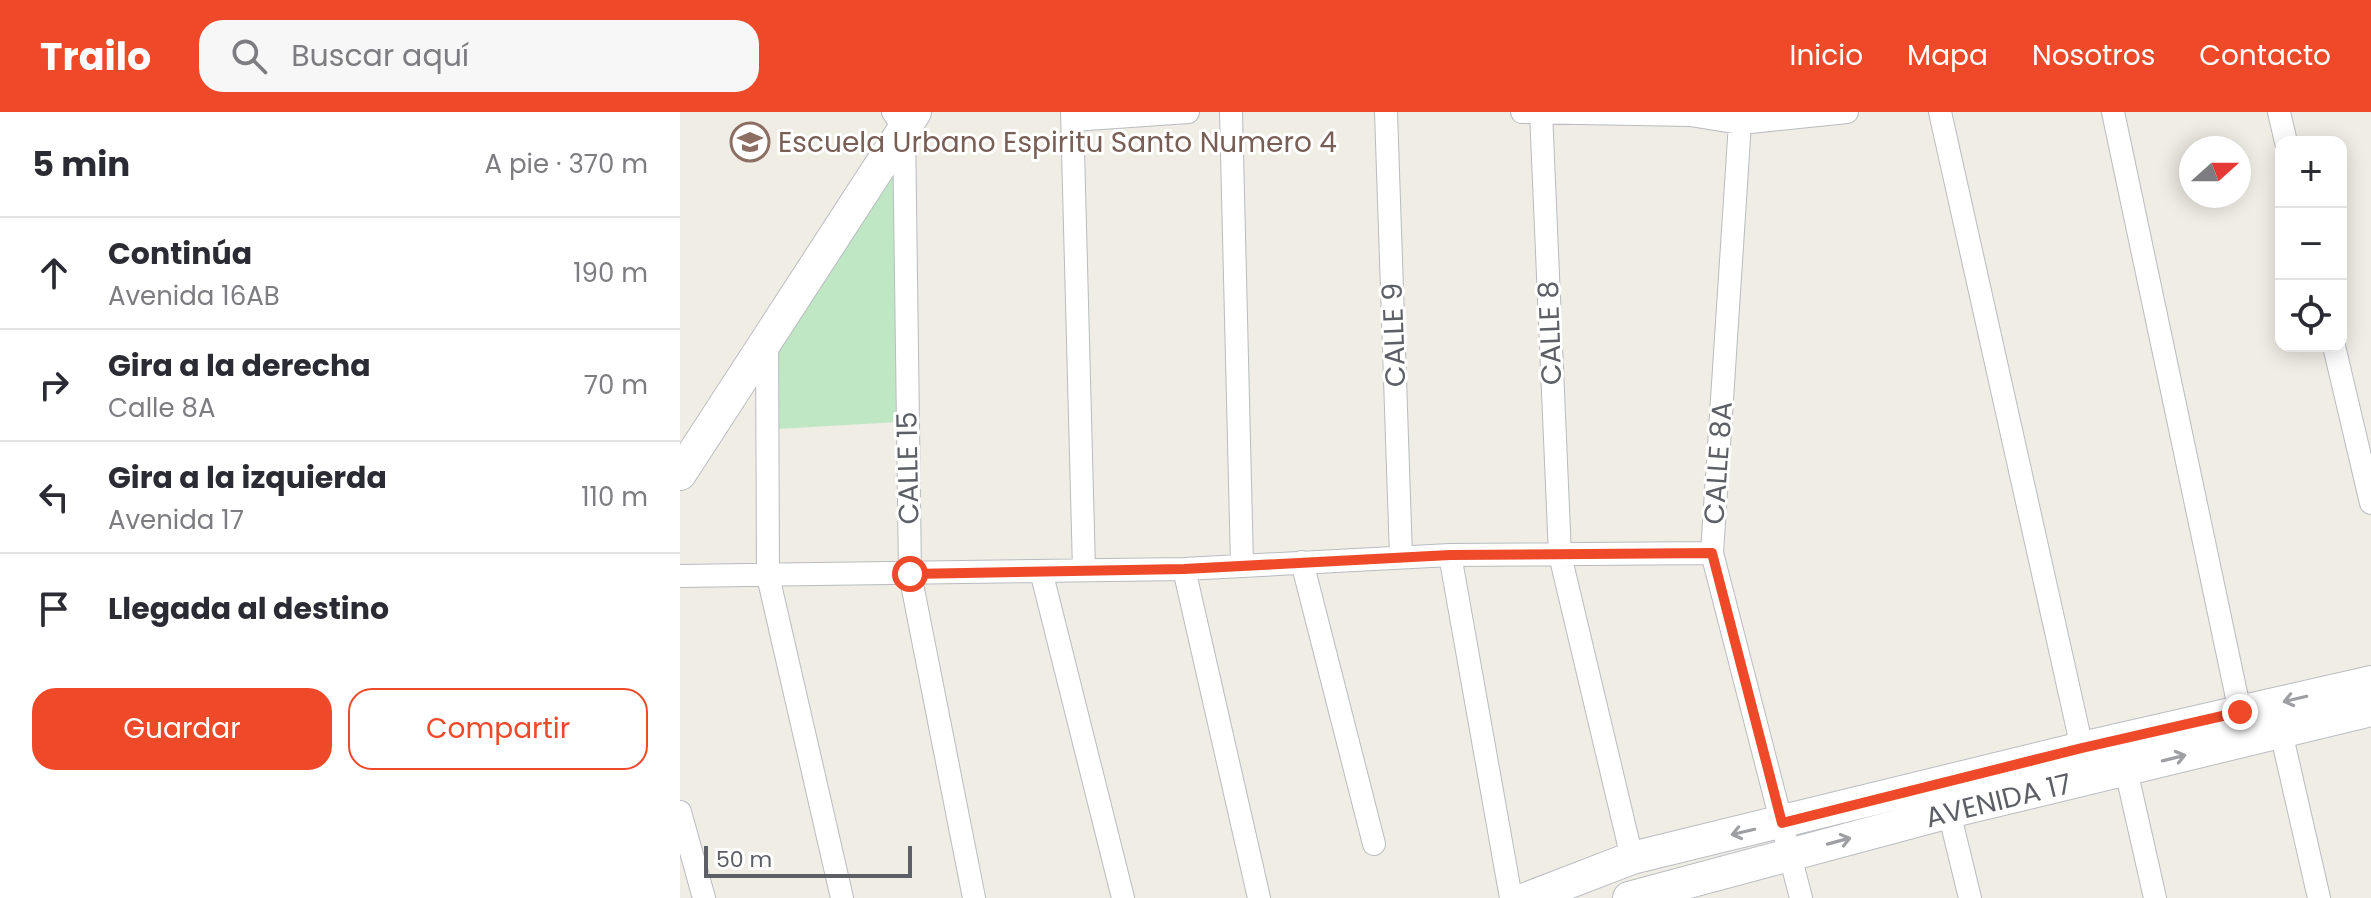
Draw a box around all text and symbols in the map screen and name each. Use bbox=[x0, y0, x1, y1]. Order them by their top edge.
search box bbox=[199, 20, 759, 92]
text: Trailo bbox=[40, 30, 151, 83]
icon: search bbox=[227, 34, 271, 78]
text: Buscar aquí bbox=[291, 34, 469, 77]
text: Inicio bbox=[1790, 36, 1863, 75]
text: Mapa bbox=[1907, 36, 1988, 75]
text: Nosotros bbox=[2032, 36, 2155, 75]
text: Contacto bbox=[2199, 36, 2331, 75]
school or university icon: Escuela Urbano Espiritu Santo Numero 4 bbox=[729, 121, 771, 163]
place label: Escuela Urbano Espiritu Santo Numero 4 bbox=[778, 123, 1337, 162]
north arrow bbox=[2179, 136, 2251, 208]
map controls bbox=[2275, 136, 2347, 352]
button: + bbox=[2275, 136, 2347, 208]
text: 5 min bbox=[32, 140, 130, 188]
text: A pie · 370 m bbox=[484, 146, 648, 182]
button: − bbox=[2275, 208, 2347, 280]
text: Continúa bbox=[108, 232, 252, 275]
icon: ahead bbox=[32, 251, 76, 295]
text: 190 m bbox=[573, 255, 648, 291]
text: Avenida 16AB bbox=[108, 278, 280, 314]
street label: CALLE 8 bbox=[1529, 280, 1571, 386]
button: locate bbox=[2275, 280, 2347, 352]
street label: CALLE 9 bbox=[1373, 282, 1415, 388]
text: Gira a la derecha bbox=[108, 344, 371, 387]
icon: right bbox=[32, 363, 76, 407]
text: 70 m bbox=[584, 367, 648, 403]
text: Calle 8A bbox=[108, 390, 215, 426]
street label: CALLE 8A bbox=[1694, 400, 1742, 526]
street label: CALLE 15 bbox=[888, 411, 928, 525]
text: Gira a la izquierda bbox=[108, 456, 387, 499]
icon: left bbox=[32, 475, 76, 519]
text: 110 m bbox=[581, 479, 648, 515]
text: Avenida 17 bbox=[108, 502, 244, 538]
route start bbox=[892, 556, 928, 592]
icon: arrive bbox=[32, 587, 76, 631]
text: Llegada al destino bbox=[108, 587, 389, 630]
button: Guardar bbox=[32, 688, 332, 770]
button: Compartir bbox=[348, 688, 648, 770]
one-way arrow bbox=[2283, 692, 2308, 707]
route end bbox=[2222, 694, 2258, 730]
one-way arrow bbox=[2160, 750, 2186, 765]
street label: AVENIDA 17 bbox=[1921, 764, 2075, 837]
one-way arrow bbox=[1730, 826, 1756, 841]
one-way arrow bbox=[1826, 832, 1852, 847]
scale bar bbox=[704, 842, 912, 878]
text: 50 m bbox=[716, 844, 772, 875]

